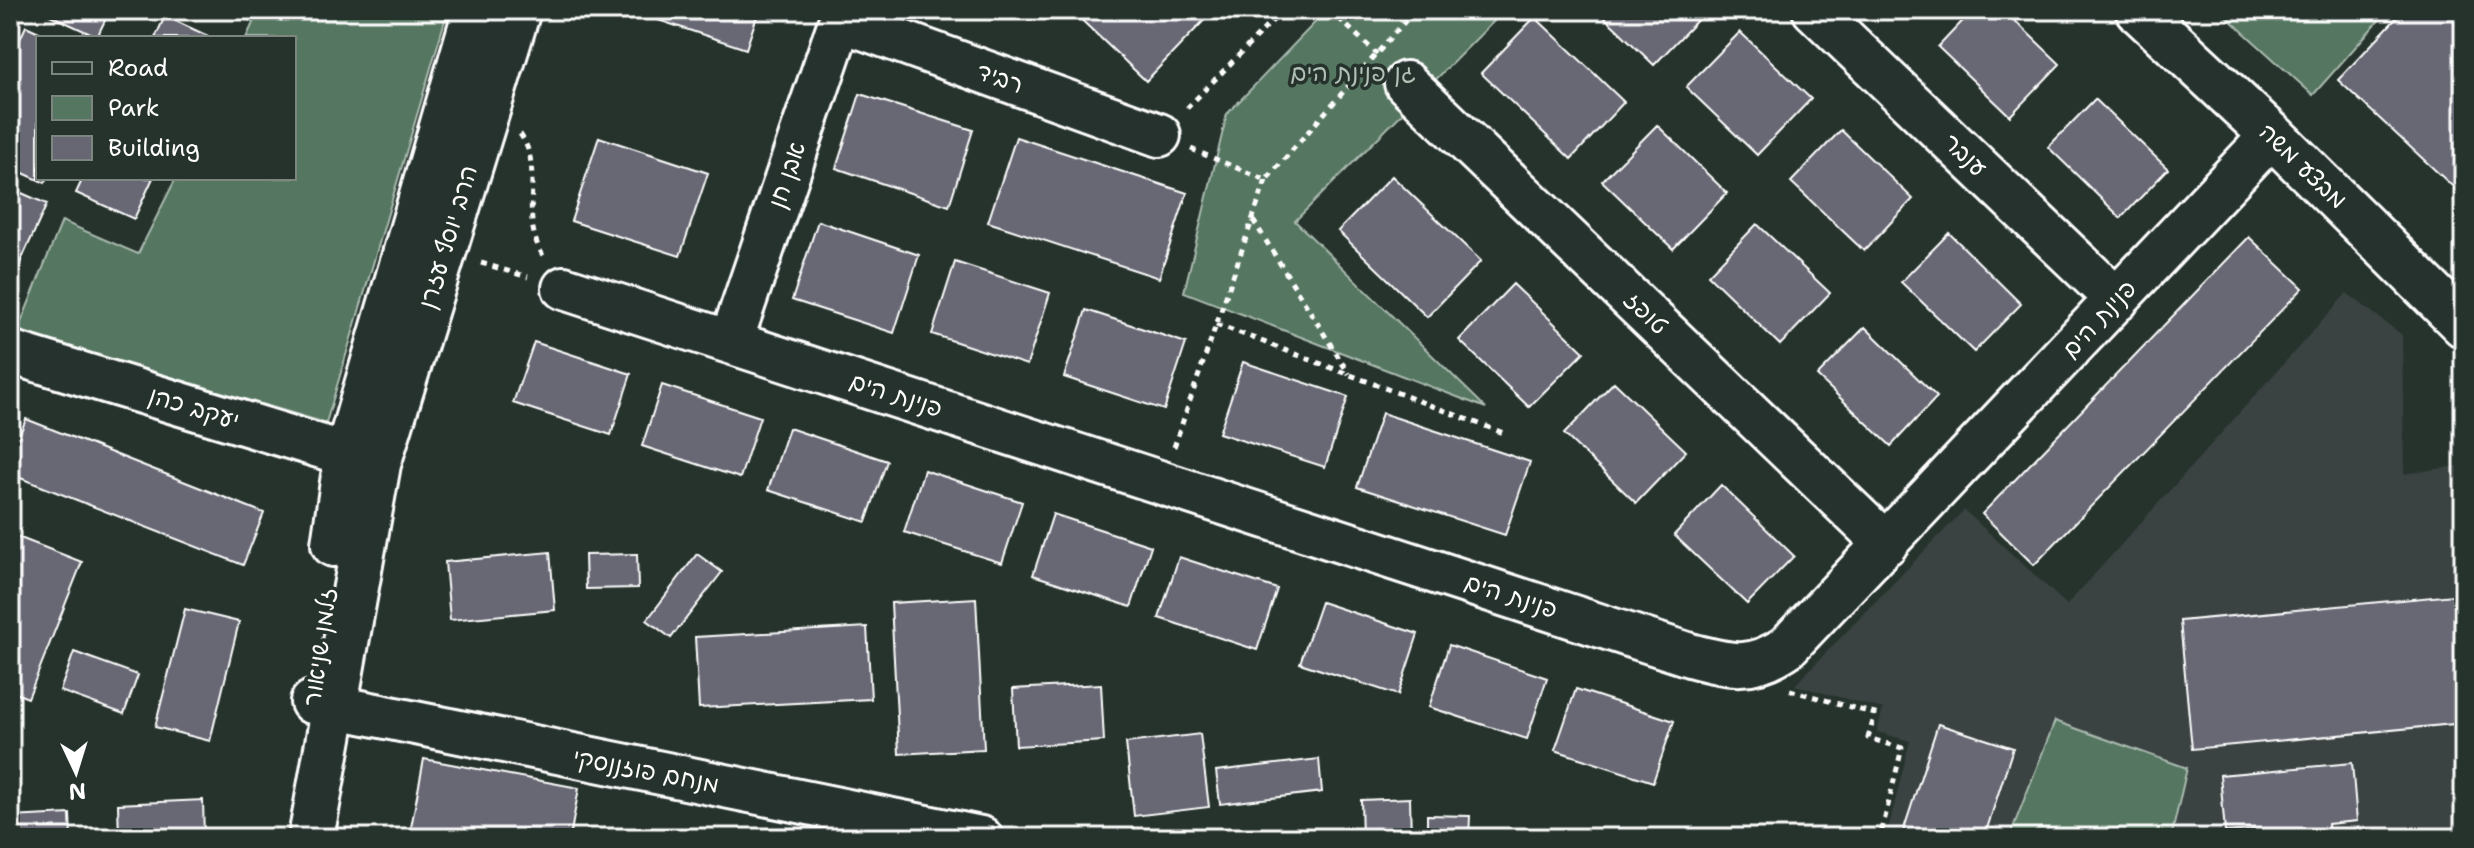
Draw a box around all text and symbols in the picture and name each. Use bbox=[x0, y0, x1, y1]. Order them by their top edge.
legend bbox=[36, 36, 296, 180]
text: Road bbox=[108, 52, 168, 84]
street label: רביד bbox=[972, 55, 1028, 101]
park label: גן פנינת הים bbox=[1290, 57, 1416, 89]
text: Park bbox=[108, 92, 160, 124]
street label: מבצע משה bbox=[2252, 116, 2354, 216]
street label: ענבר bbox=[1936, 126, 1994, 184]
text: Building bbox=[108, 132, 200, 164]
street label: אבן חן bbox=[761, 137, 813, 213]
street label: הרב יוסף עזרן bbox=[411, 161, 485, 313]
street label: פנינת הים bbox=[2055, 273, 2143, 365]
street label: טופז bbox=[1617, 284, 1675, 342]
street label: פנינת הים bbox=[846, 365, 946, 425]
street label: יעקב כהן bbox=[145, 379, 243, 437]
street label: פנינת הים bbox=[1461, 566, 1561, 626]
street label: זלמן שניאור bbox=[296, 586, 344, 708]
north arrow bbox=[36, 732, 116, 812]
street label: מנחם פוזננסקי bbox=[570, 741, 722, 801]
text: N bbox=[68, 776, 87, 807]

